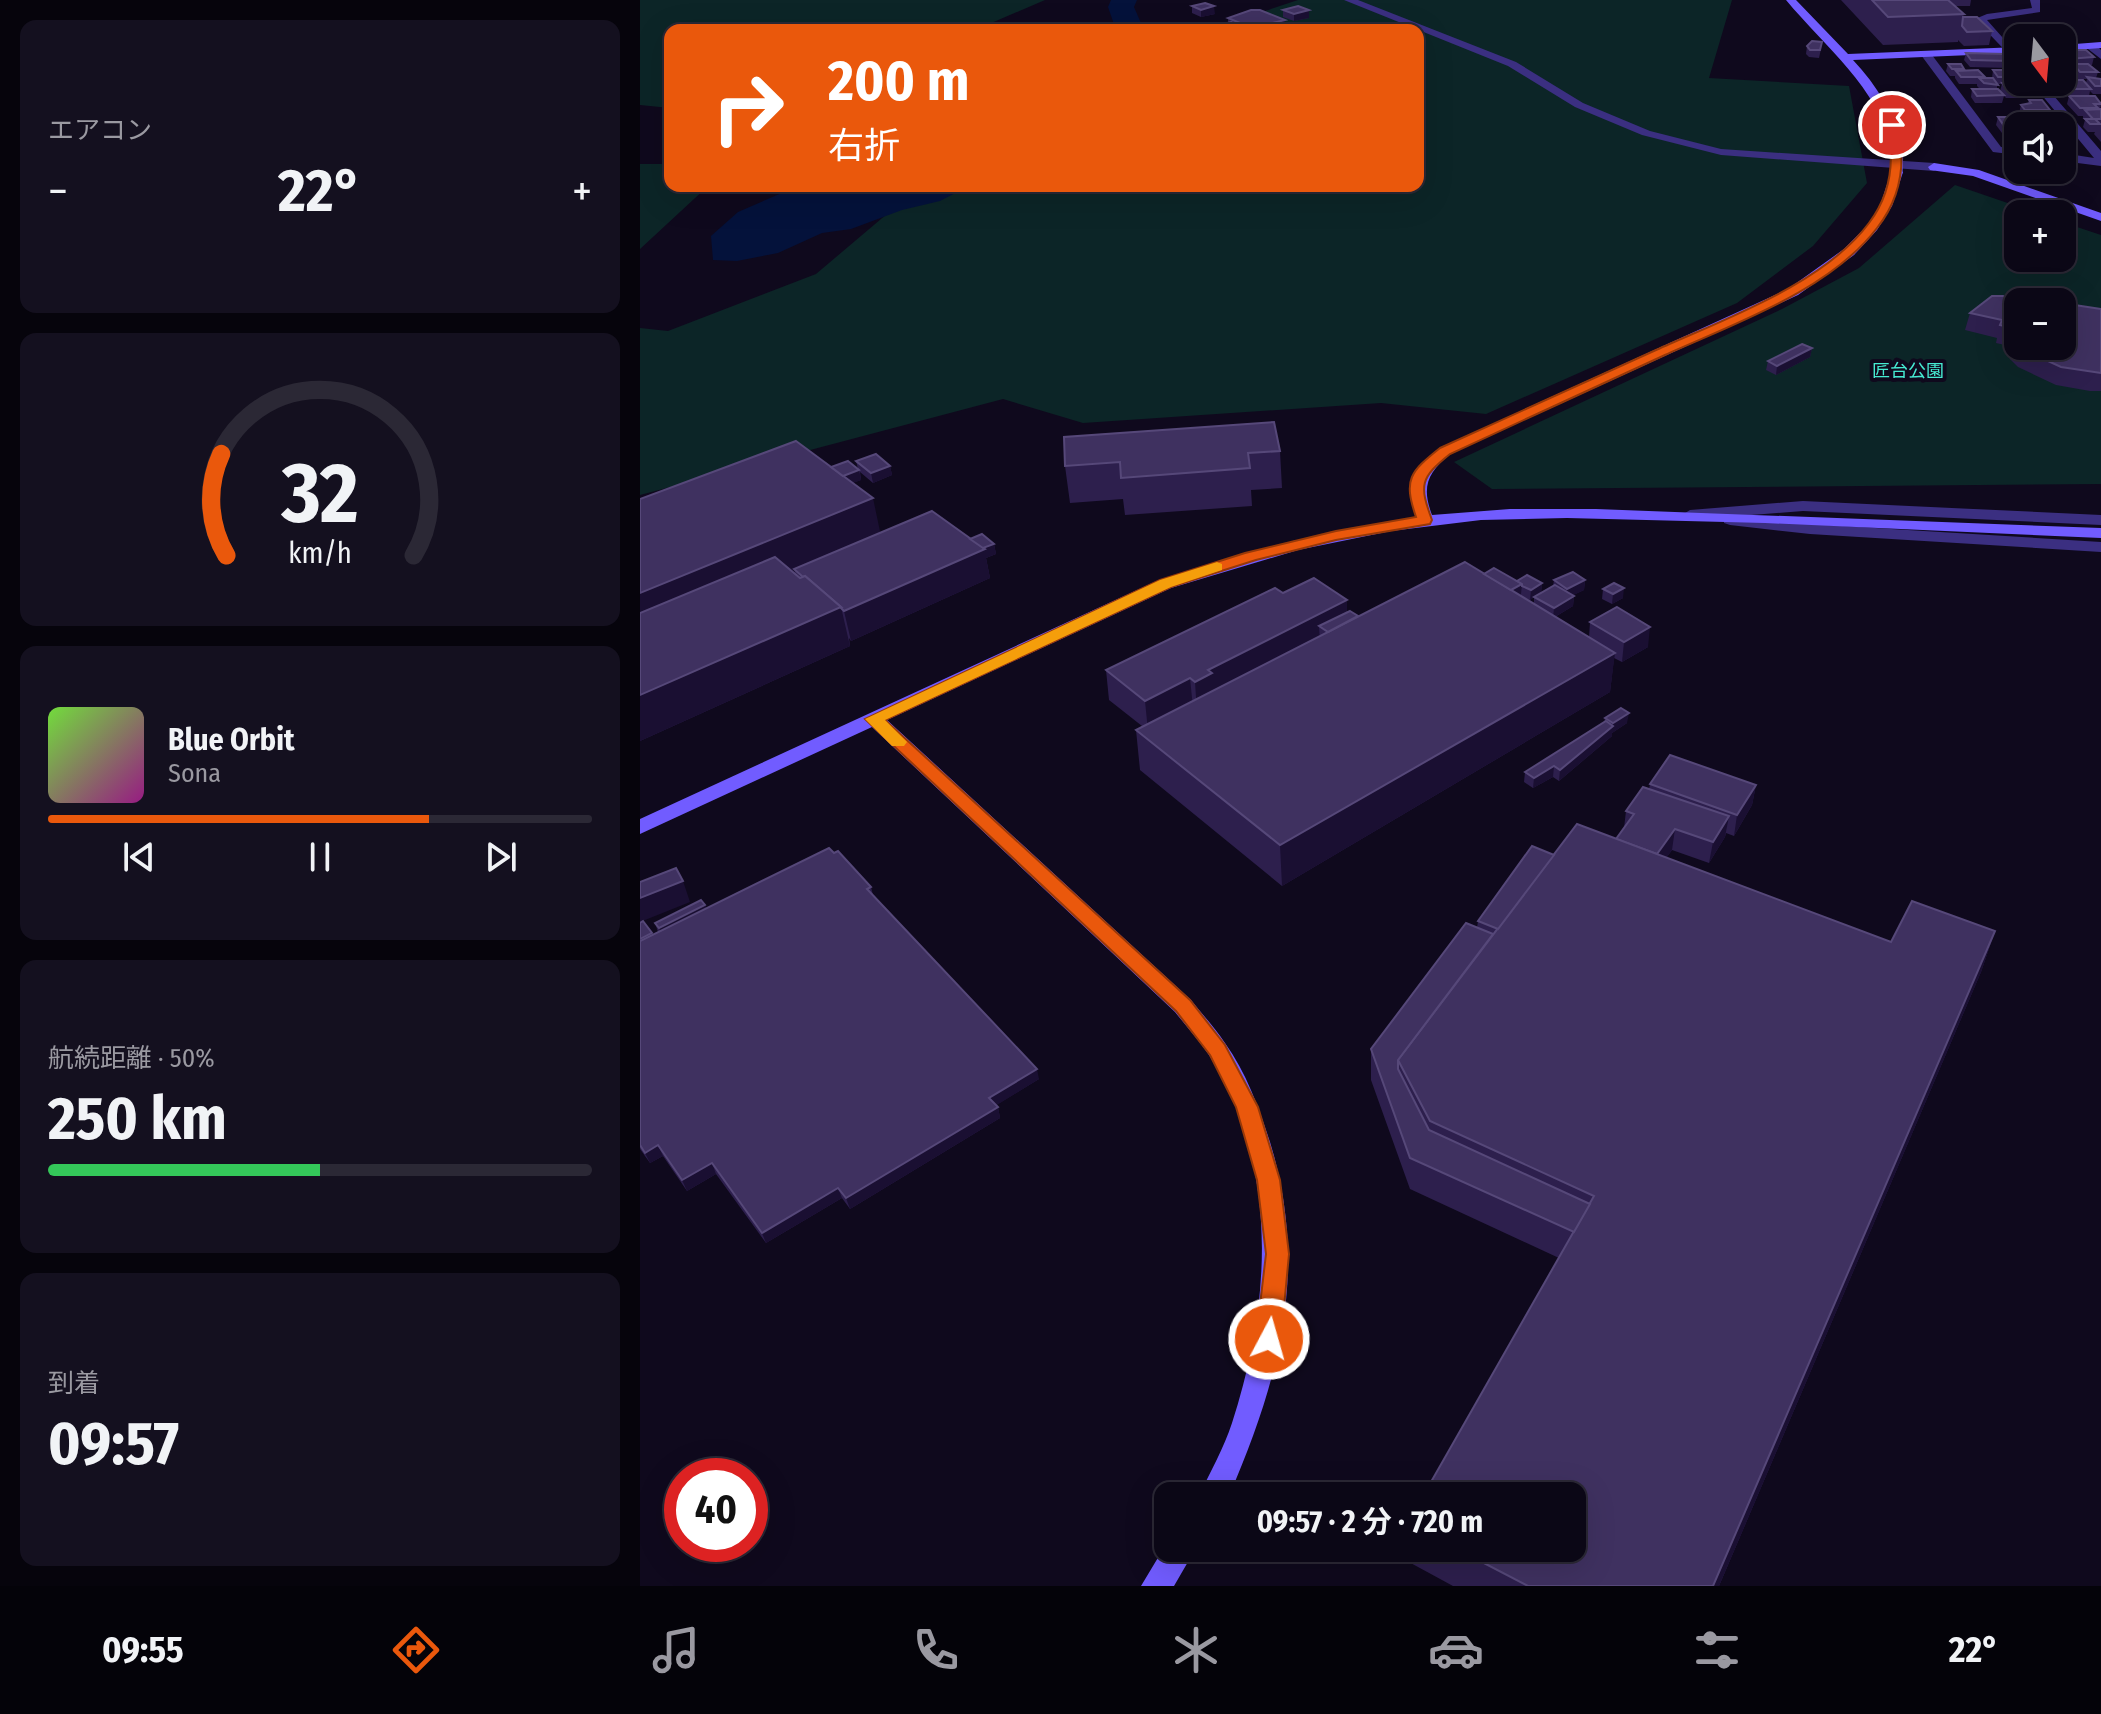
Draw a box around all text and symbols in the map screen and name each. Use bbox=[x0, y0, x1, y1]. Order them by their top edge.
north arrow bbox=[2004, 24, 2076, 96]
map controls bbox=[2004, 24, 2076, 360]
text: 200 m bbox=[828, 48, 969, 115]
icon: right bbox=[696, 56, 800, 160]
pin bbox=[1858, 91, 1926, 159]
icon: arrive bbox=[1870, 103, 1914, 147]
button: sound bbox=[2004, 112, 2076, 184]
text: エアコン bbox=[48, 115, 152, 146]
text: 右折 bbox=[828, 124, 900, 168]
text: 22° bbox=[278, 155, 362, 227]
text: − bbox=[48, 165, 68, 218]
text: + bbox=[572, 165, 592, 218]
button: + bbox=[2004, 200, 2076, 272]
button: − bbox=[2004, 288, 2076, 360]
park label: 匠台公園 bbox=[1872, 360, 1944, 382]
text: 32 bbox=[280, 443, 359, 543]
text: km/h bbox=[288, 536, 352, 571]
text: Blue Orbit bbox=[168, 722, 294, 758]
text: Sona bbox=[168, 758, 221, 789]
icon: previous bbox=[117, 835, 161, 879]
icon: pause bbox=[298, 835, 342, 879]
icon: next bbox=[479, 835, 523, 879]
text: 航続距離 · 50% bbox=[48, 1043, 215, 1074]
text: 250 km bbox=[48, 1083, 227, 1155]
position arrow bbox=[1227, 1297, 1311, 1381]
text: 到着 bbox=[48, 1368, 100, 1399]
text: 09:57 bbox=[48, 1408, 179, 1480]
speed limit sign: 40 bbox=[664, 1458, 768, 1562]
text: 09:57 · 2 分 · 720 m bbox=[1257, 1504, 1483, 1540]
icon: directions bbox=[388, 1622, 444, 1678]
icon: music bbox=[648, 1622, 704, 1678]
icon: phone bbox=[908, 1622, 964, 1678]
icon: climate bbox=[1168, 1622, 1224, 1678]
icon: car bbox=[1428, 1622, 1484, 1678]
icon: filters bbox=[1689, 1622, 1745, 1678]
text: 09:55 bbox=[102, 1628, 184, 1672]
text: 22° bbox=[1949, 1628, 1999, 1672]

